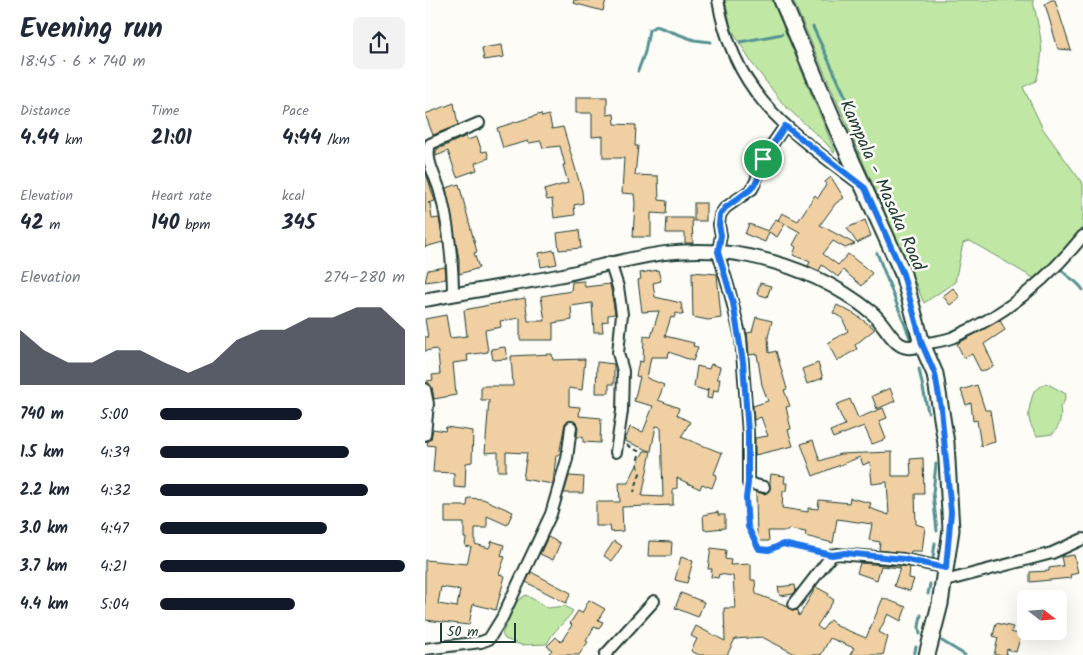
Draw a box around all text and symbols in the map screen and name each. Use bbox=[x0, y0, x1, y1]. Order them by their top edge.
text: Evening run bbox=[20, 7, 163, 52]
button: share bbox=[353, 17, 405, 69]
text: 18:45 · 6 × 740 m bbox=[20, 49, 146, 74]
street label: Kampala - Masaka Road bbox=[831, 95, 933, 277]
text: Distance bbox=[20, 100, 70, 122]
text: Time bbox=[151, 100, 179, 122]
text: Pace bbox=[282, 100, 309, 122]
text: 4.44 bbox=[20, 122, 59, 155]
text: 21:01 bbox=[151, 122, 192, 155]
text: 4:44 bbox=[282, 122, 322, 155]
text: km bbox=[59, 129, 83, 151]
text: /km bbox=[322, 129, 350, 151]
pin bbox=[742, 138, 784, 180]
icon: arrive bbox=[749, 145, 777, 173]
text: Elevation bbox=[20, 185, 73, 207]
text: Heart rate bbox=[151, 185, 212, 207]
text: kcal bbox=[282, 185, 305, 207]
text: 42 bbox=[20, 207, 44, 240]
text: 140 bbox=[151, 207, 180, 240]
text: 345 bbox=[282, 207, 316, 240]
text: m bbox=[44, 214, 60, 236]
text: bpm bbox=[180, 214, 210, 236]
text: Elevation bbox=[20, 265, 81, 290]
text: 274–280 m bbox=[324, 265, 405, 290]
text: 740 m bbox=[20, 402, 64, 427]
text: 5:00 bbox=[100, 402, 129, 427]
text: 1.5 km bbox=[20, 440, 64, 465]
text: 4:39 bbox=[100, 440, 130, 465]
text: 2.2 km bbox=[20, 478, 70, 503]
text: 4:32 bbox=[100, 478, 131, 503]
text: 3.0 km bbox=[20, 516, 68, 541]
text: 4:47 bbox=[100, 516, 129, 541]
text: 3.7 km bbox=[20, 554, 67, 579]
text: 4:21 bbox=[100, 554, 127, 579]
north arrow bbox=[1017, 590, 1067, 640]
map controls bbox=[1017, 590, 1067, 640]
text: 4.4 km bbox=[20, 592, 68, 617]
text: 5:04 bbox=[100, 592, 129, 617]
scale bar bbox=[440, 620, 516, 643]
text: 50 m bbox=[447, 621, 478, 643]

